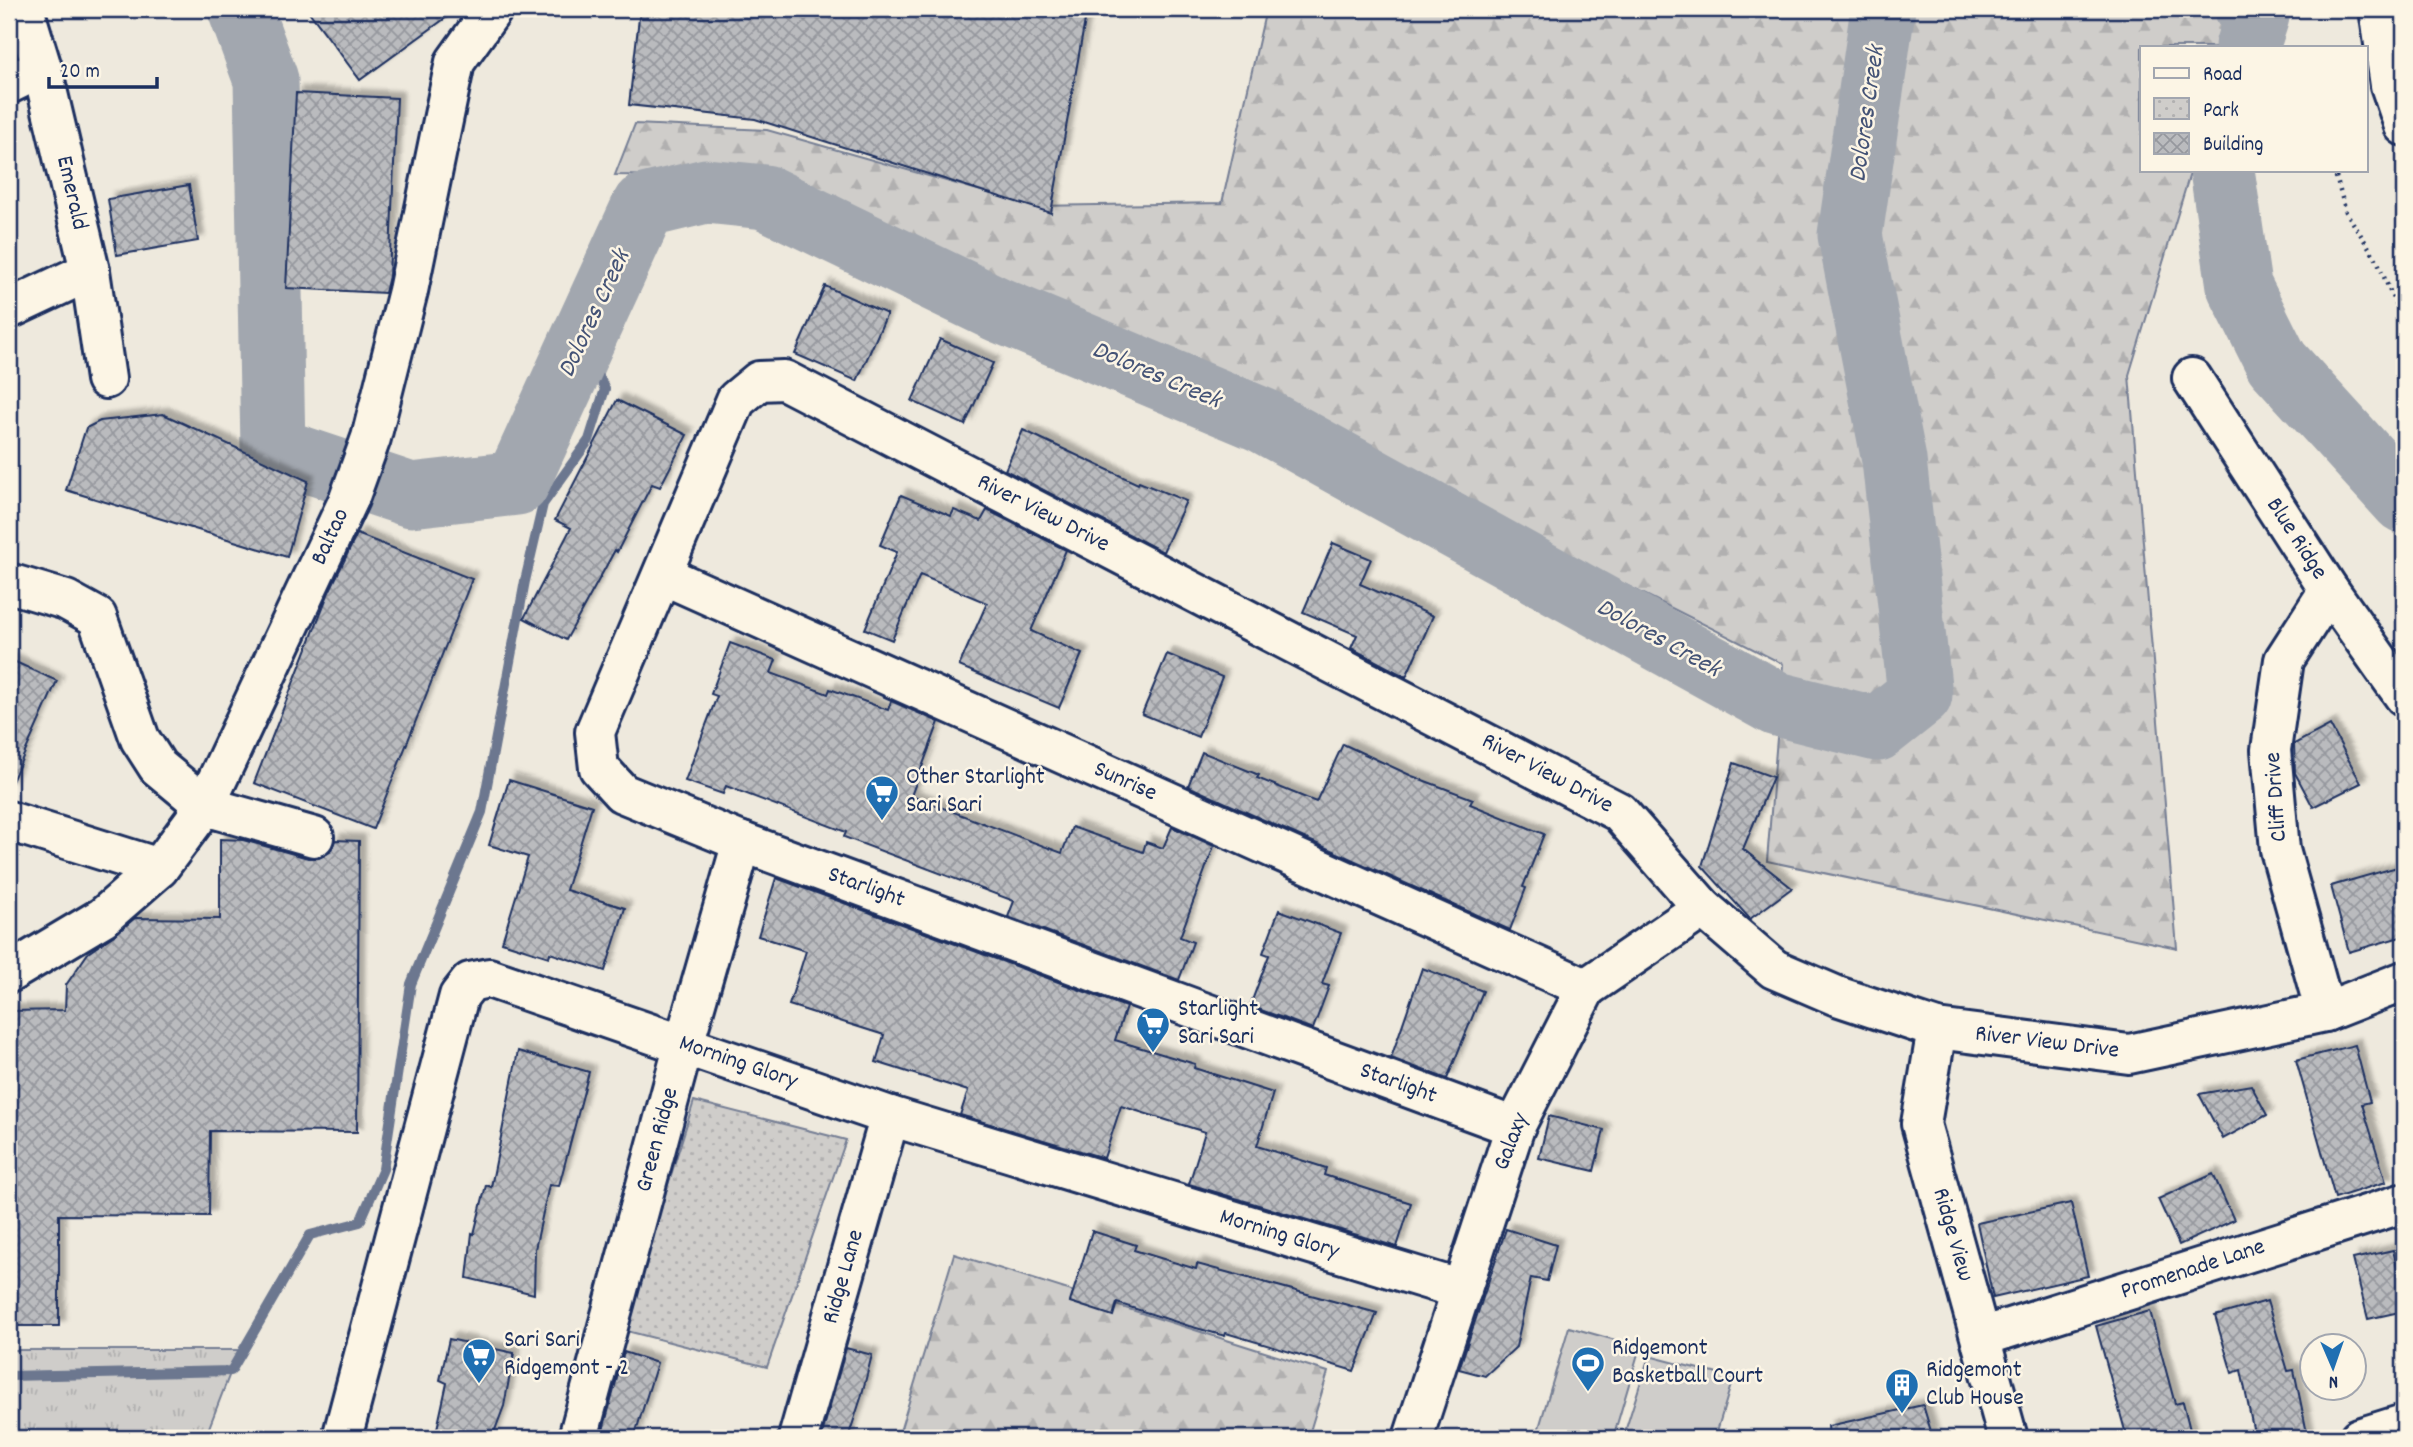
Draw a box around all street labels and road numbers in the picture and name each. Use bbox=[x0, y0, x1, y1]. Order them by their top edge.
street label: Emerald bbox=[46, 153, 96, 233]
street label: River View Drive bbox=[971, 466, 1115, 562]
street label: Blue Ridge bbox=[2257, 491, 2335, 587]
street label: Baltao bbox=[303, 503, 359, 571]
street label: River View Drive bbox=[1475, 725, 1619, 823]
street label: Cliff Drive bbox=[2257, 751, 2297, 843]
street label: Sunrise bbox=[1088, 753, 1162, 811]
street label: Starlight bbox=[823, 858, 910, 918]
street label: River View Drive bbox=[1973, 1017, 2121, 1069]
street label: Morning Glory bbox=[674, 1027, 803, 1100]
street label: Starlight bbox=[1355, 1054, 1442, 1114]
street label: Green Ridge bbox=[628, 1084, 688, 1196]
street label: Galaxy bbox=[1486, 1107, 1539, 1176]
street label: Ridge View bbox=[1922, 1184, 1982, 1286]
street label: Morning Glory bbox=[1215, 1201, 1344, 1270]
street label: Ridge Lane bbox=[814, 1226, 874, 1328]
street label: Promenade Lane bbox=[2116, 1231, 2270, 1309]

